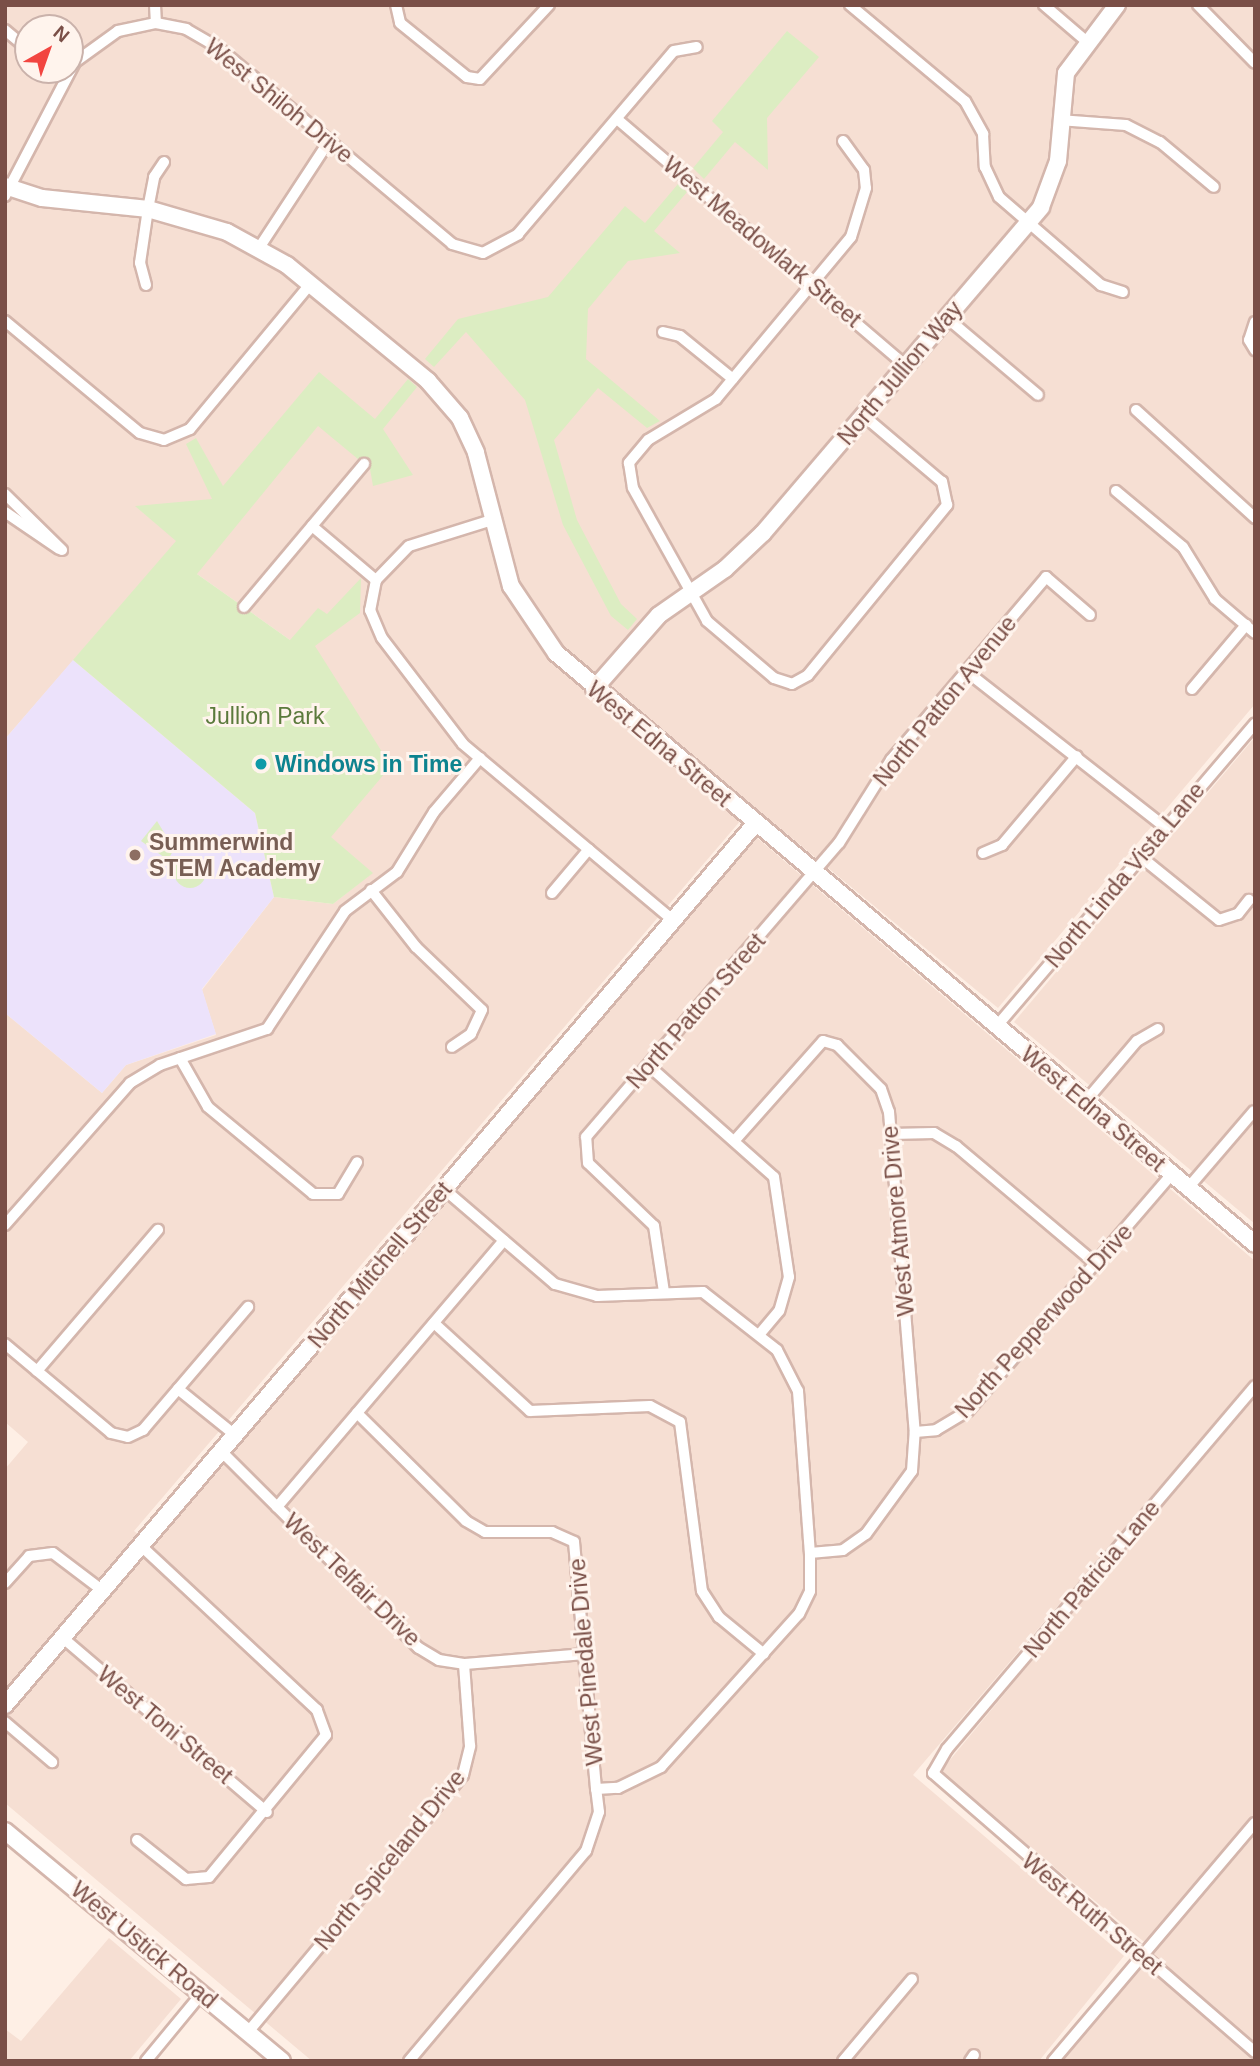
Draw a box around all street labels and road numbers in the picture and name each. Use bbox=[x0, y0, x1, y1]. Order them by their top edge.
street label: West Shiloh Drive bbox=[199, 33, 359, 169]
street label: West Meadowlark Street bbox=[657, 151, 867, 333]
street label: North Jullion Way bbox=[832, 295, 968, 451]
street label: North Patton Avenue bbox=[867, 610, 1023, 792]
street label: West Edna Street bbox=[581, 676, 737, 812]
street label: North Linda Vista Lane bbox=[1039, 777, 1211, 973]
street label: North Patton Street bbox=[621, 928, 771, 1094]
street label: West Edna Street bbox=[1015, 1041, 1171, 1177]
street label: West Atmore Drive bbox=[876, 1124, 920, 1318]
street label: North Mitchell Street bbox=[302, 1176, 458, 1354]
street label: North Pepperwood Drive bbox=[949, 1218, 1139, 1424]
street label: North Patricia Lane bbox=[1018, 1495, 1166, 1663]
street label: West Telfair Drive bbox=[278, 1508, 426, 1652]
street label: West Pinedale Drive bbox=[563, 1557, 609, 1767]
street label: West Toni Street bbox=[92, 1660, 238, 1790]
street label: North Spiceland Drive bbox=[309, 1764, 471, 1956]
street label: West Ruth Street bbox=[1016, 1847, 1168, 1981]
street label: West Ustick Road bbox=[65, 1876, 223, 2014]

